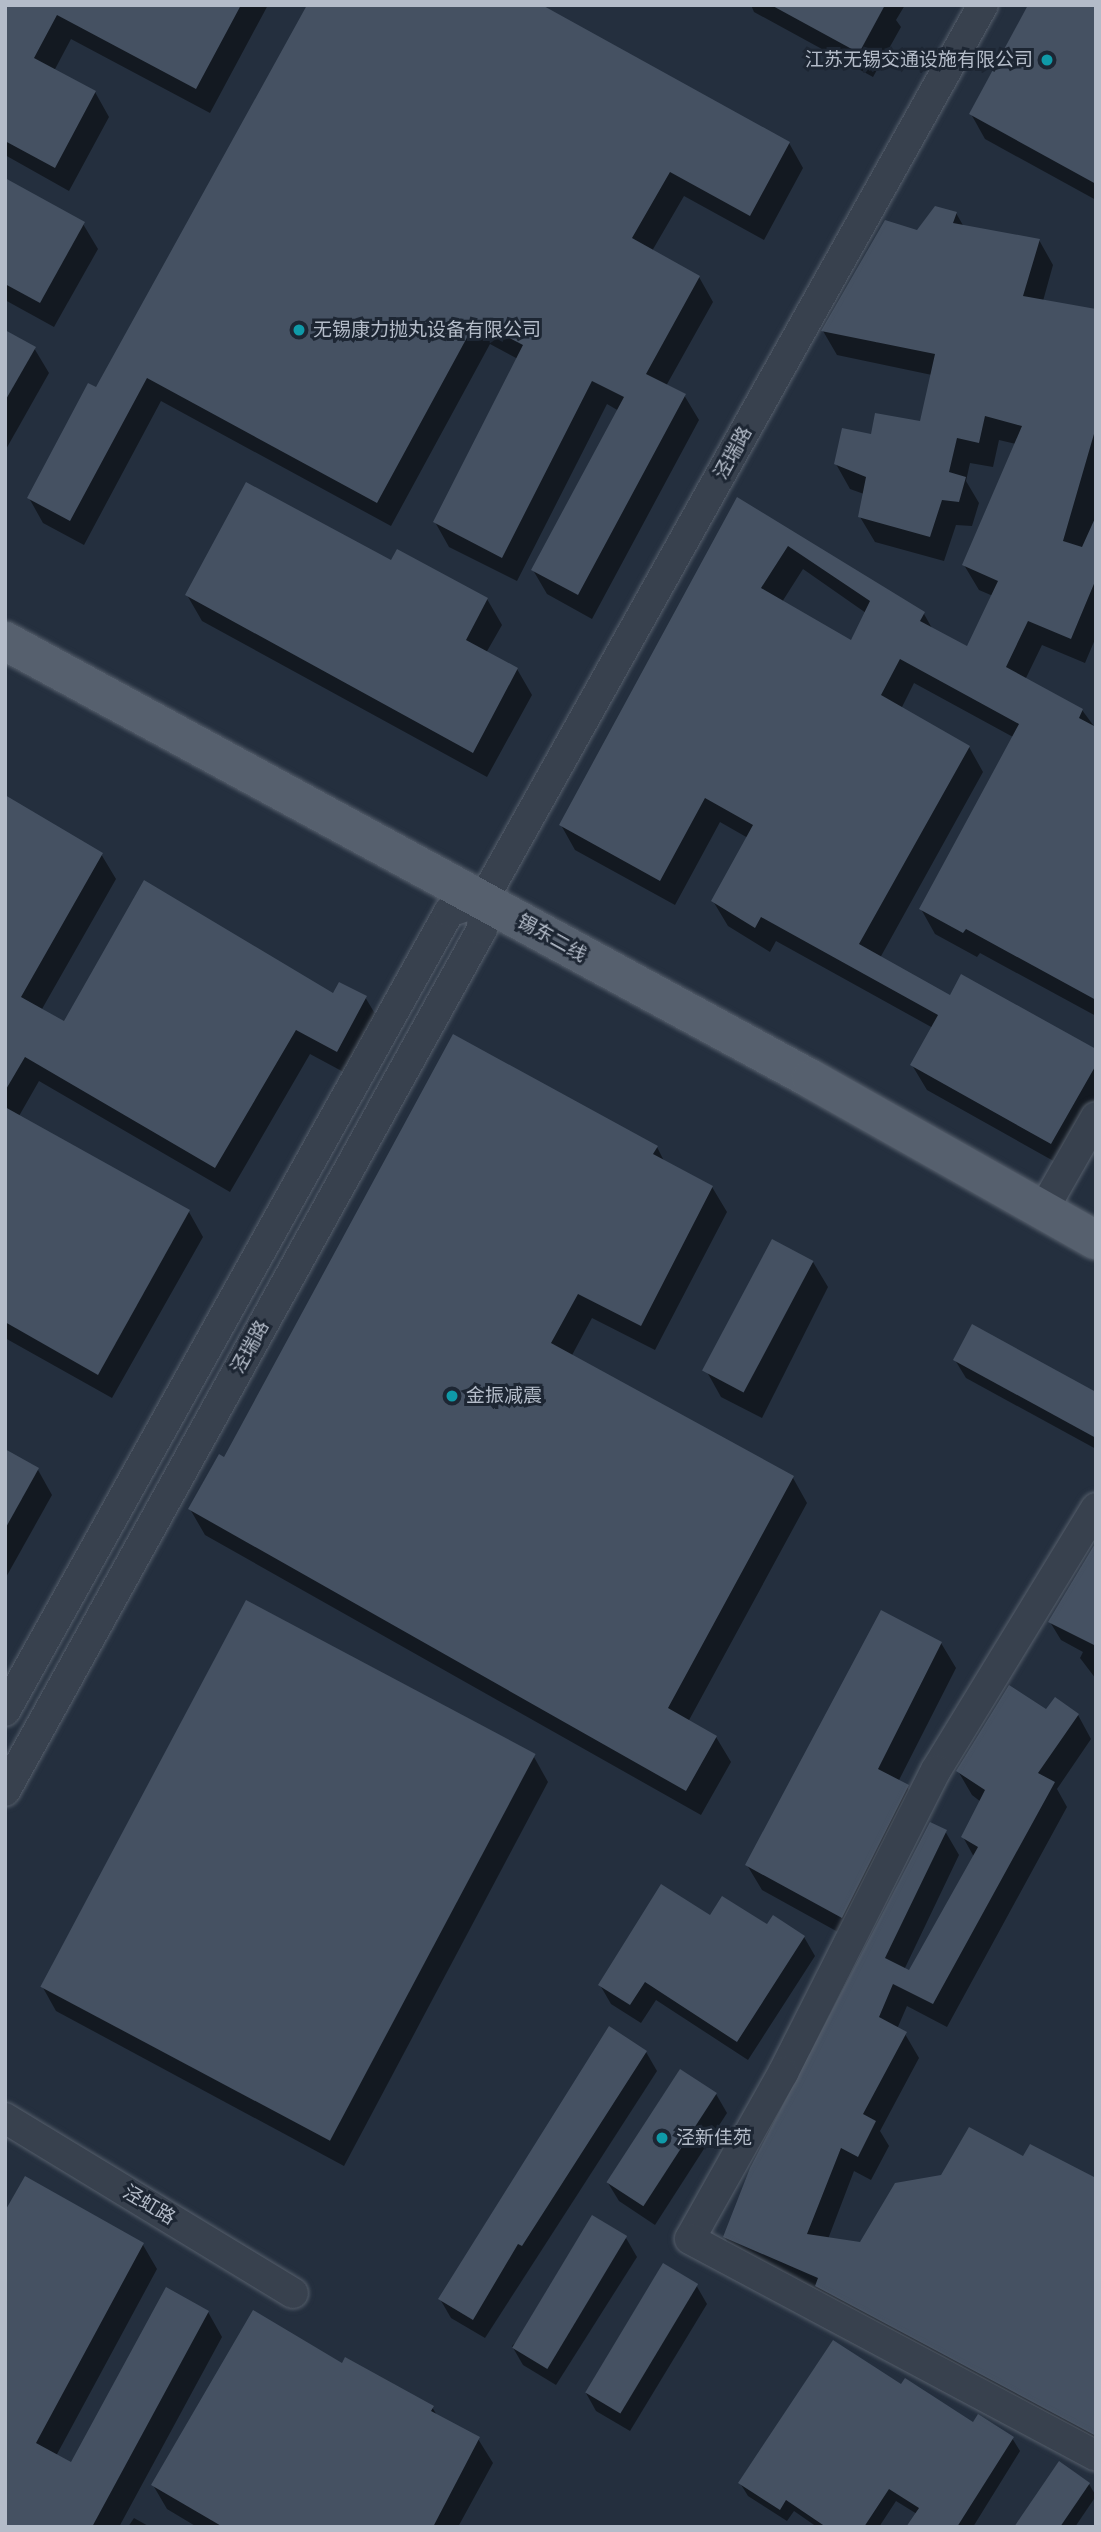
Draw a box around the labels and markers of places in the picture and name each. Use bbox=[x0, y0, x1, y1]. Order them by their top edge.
place label: 江苏无锡交通设施有限公司 bbox=[805, 49, 1033, 71]
marker: 江苏无锡交通设施有限公司 bbox=[1039, 52, 1055, 68]
place label: 无锡康力抛丸设备有限公司 bbox=[313, 319, 541, 341]
marker: 无锡康力抛丸设备有限公司 bbox=[291, 322, 307, 338]
place label: 金振减震 bbox=[466, 1385, 542, 1407]
marker: 金振减震 bbox=[444, 1388, 460, 1404]
place label: 泾新佳苑 bbox=[676, 2127, 752, 2149]
marker: 泾新佳苑 bbox=[654, 2130, 670, 2146]

